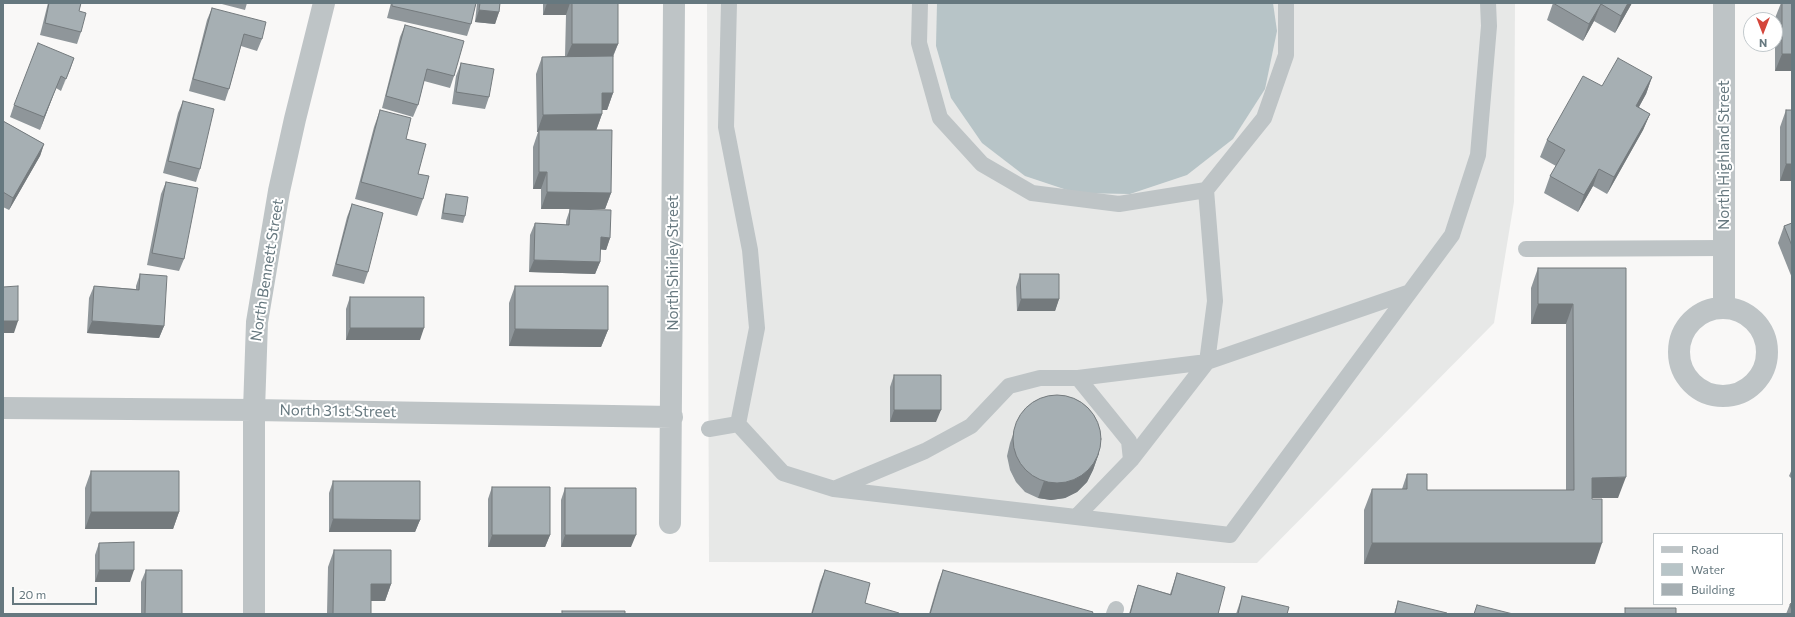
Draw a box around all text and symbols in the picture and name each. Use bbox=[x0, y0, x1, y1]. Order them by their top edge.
north arrow bbox=[1743, 12, 1783, 52]
text: N bbox=[1759, 37, 1767, 50]
street label: North Highland Street bbox=[1715, 80, 1733, 230]
street label: North Shirley Street bbox=[664, 195, 682, 331]
street label: North Bennett Street bbox=[247, 197, 287, 343]
street label: North 31st Street bbox=[279, 401, 397, 421]
legend bbox=[1653, 533, 1783, 605]
text: Road bbox=[1691, 542, 1719, 556]
text: Water bbox=[1691, 562, 1725, 576]
scale bar bbox=[14, 579, 99, 605]
text: Building bbox=[1691, 582, 1735, 596]
text: 20 m bbox=[19, 587, 46, 601]

